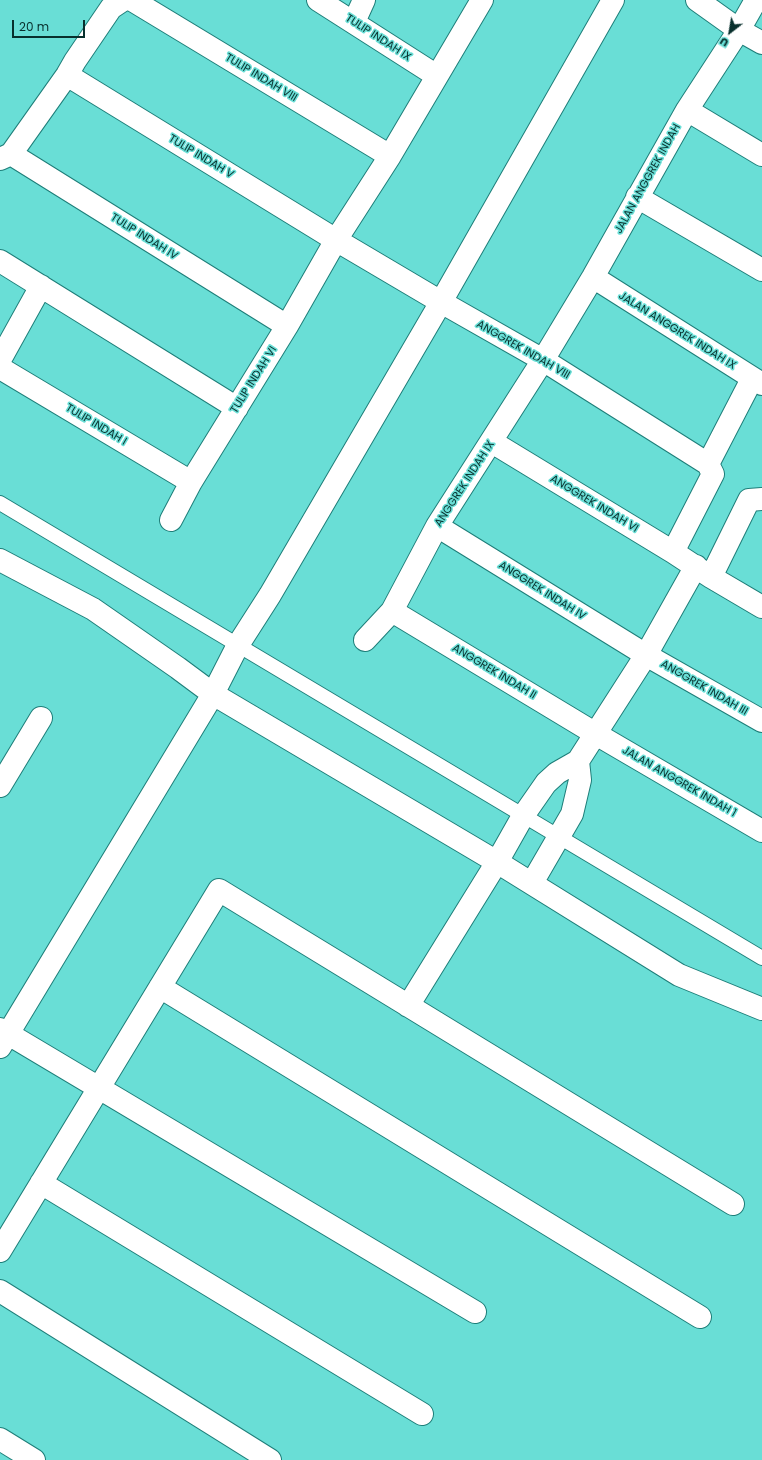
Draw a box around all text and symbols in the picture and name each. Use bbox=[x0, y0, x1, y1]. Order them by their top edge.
scale bar bbox=[14, 12, 87, 38]
street label: TULIP INDAH IX bbox=[343, 12, 413, 64]
north arrow bbox=[710, 12, 750, 52]
text: 20 m bbox=[19, 18, 49, 35]
text: U bbox=[716, 33, 731, 51]
street label: TULIP INDAH VIII bbox=[223, 51, 299, 105]
street label: JALAN ANGGREK INDAH bbox=[612, 122, 684, 236]
street label: TULIP INDAH V bbox=[166, 132, 236, 182]
street label: TULIP INDAH IV bbox=[108, 211, 180, 263]
street label: JALAN ANGGREK INDAH IX bbox=[616, 289, 738, 373]
street label: ANGGREK INDAH VIII bbox=[474, 318, 572, 382]
street label: TULIP INDAH VI bbox=[228, 344, 280, 416]
street label: TULIP INDAH I bbox=[63, 402, 129, 448]
street label: ANGGREK INDAH IX bbox=[432, 439, 498, 529]
street label: ANGGREK INDAH VI bbox=[548, 472, 640, 536]
street label: ANGGREK INDAH IV bbox=[496, 559, 588, 623]
street label: ANGGREK INDAH II bbox=[450, 642, 538, 702]
street label: ANGGREK INDAH III bbox=[658, 658, 750, 718]
street label: JALAN ANGGREK INDAH 1 bbox=[619, 744, 739, 820]

